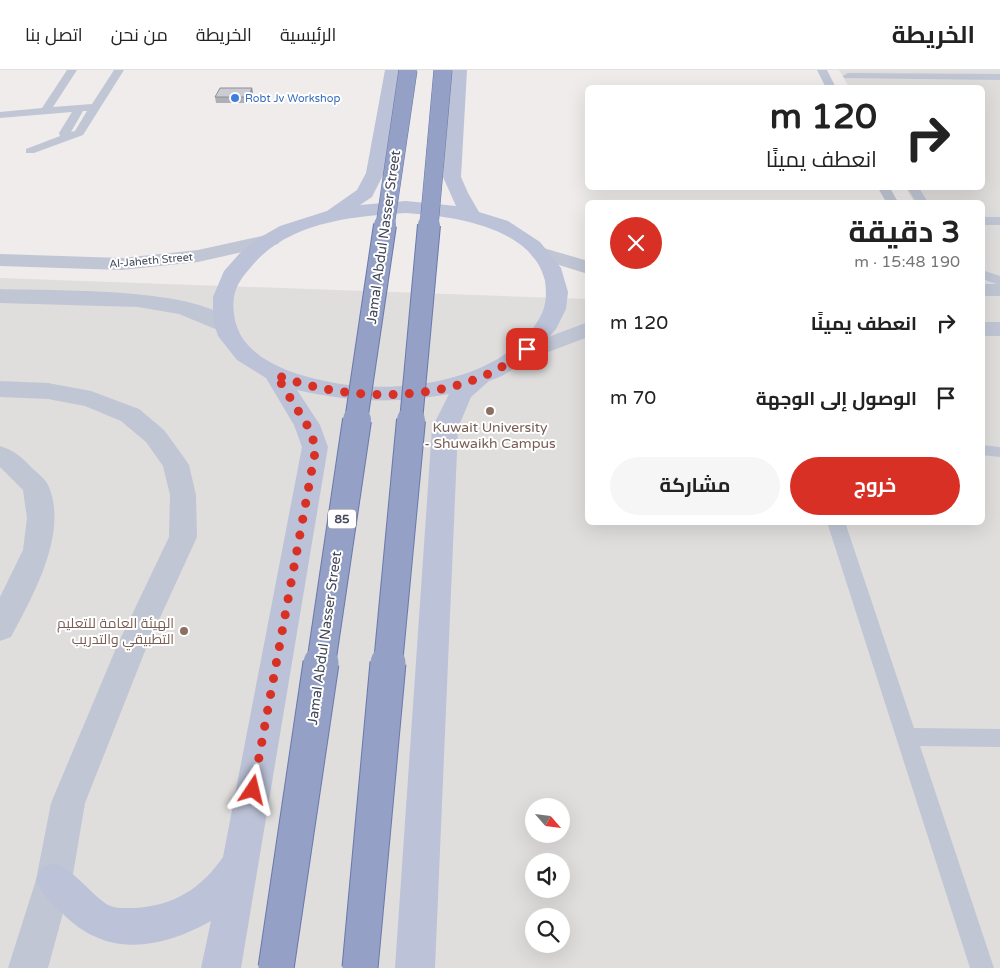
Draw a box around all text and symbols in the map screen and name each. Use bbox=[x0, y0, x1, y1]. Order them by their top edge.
text: الخريطة bbox=[892, 21, 975, 50]
text: اتصل بنا bbox=[25, 24, 83, 46]
text: من نحن bbox=[111, 24, 168, 46]
text: الخريطة bbox=[196, 24, 252, 46]
text: الرئيسية bbox=[280, 24, 336, 46]
marker: Robt Jv Workshop bbox=[229, 92, 241, 104]
place label: Robt Jv Workshop bbox=[245, 92, 340, 105]
text: 120 m bbox=[770, 96, 877, 138]
icon: right bbox=[895, 105, 960, 170]
text: انعطف يمينًا bbox=[766, 147, 877, 173]
street label: Jamal Abdul Nasser Street bbox=[363, 148, 404, 325]
text: 3 دقيقة bbox=[849, 214, 960, 251]
button: close bbox=[610, 217, 662, 269]
street label: Al-Jaheth Street bbox=[109, 250, 194, 271]
text: 190 m · 15:48 bbox=[854, 252, 960, 272]
icon: right bbox=[932, 309, 960, 337]
text: 120 m bbox=[610, 312, 668, 334]
text: انعطف يمينًا bbox=[811, 313, 917, 335]
pin bbox=[506, 328, 548, 370]
icon: arrive bbox=[513, 335, 541, 363]
icon: arrive bbox=[932, 384, 960, 412]
text: 70 m bbox=[610, 387, 656, 409]
text: الوصول إلى الوجهة bbox=[756, 388, 917, 410]
marker: Kuwait University - Shuwaikh Campus bbox=[484, 405, 496, 417]
place label: Kuwait University - Shuwaikh Campus bbox=[424, 419, 556, 452]
button: مشاركة bbox=[610, 457, 780, 515]
button: خروج bbox=[790, 457, 960, 515]
road number: 85 bbox=[328, 509, 356, 528]
street label: Jamal Abdul Nasser Street bbox=[304, 549, 345, 726]
place label: الهيئة العامة للتعليم التطبيقي والتدريب bbox=[57, 615, 174, 651]
marker: الهيئة العامة للتعليم التطبيقي والتدريب bbox=[178, 625, 190, 637]
position arrow bbox=[226, 763, 278, 815]
north arrow bbox=[525, 798, 570, 842]
map controls bbox=[525, 798, 570, 953]
button: sound bbox=[525, 853, 570, 898]
button: search bbox=[525, 908, 570, 953]

